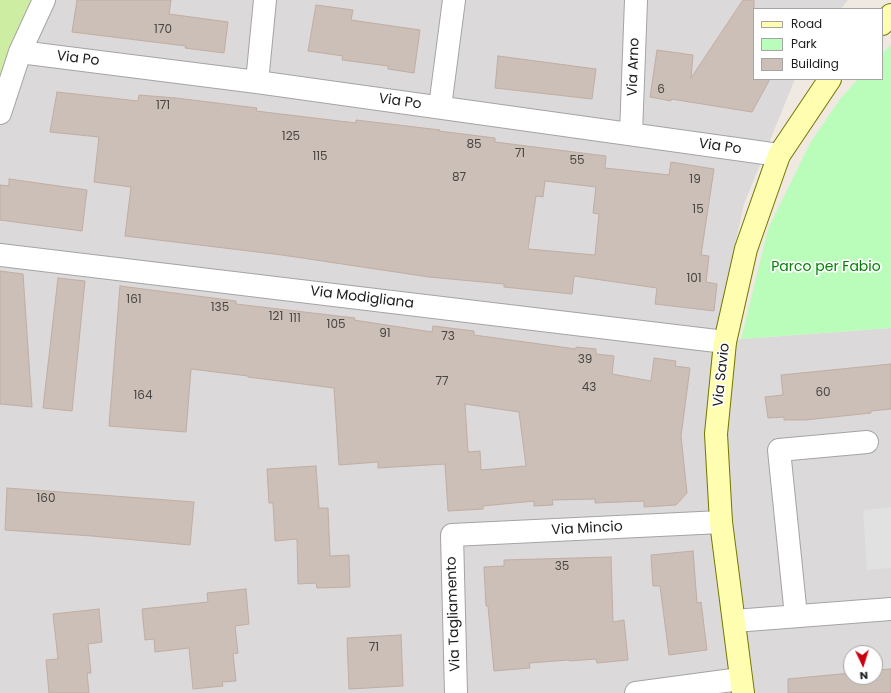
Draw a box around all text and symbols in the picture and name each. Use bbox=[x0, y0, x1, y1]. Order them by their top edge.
legend bbox=[753, 8, 883, 80]
text: Road bbox=[791, 15, 822, 32]
house number: 170 bbox=[154, 23, 172, 37]
text: Park bbox=[791, 35, 817, 52]
street label: Via Arno bbox=[625, 37, 643, 97]
street label: Via Po bbox=[56, 48, 100, 70]
text: Building bbox=[791, 55, 839, 72]
house number: 6 bbox=[657, 83, 665, 97]
street label: Via Po bbox=[377, 91, 423, 113]
house number: 171 bbox=[156, 99, 170, 113]
house number: 125 bbox=[282, 130, 300, 144]
street label: Via Po bbox=[697, 136, 743, 158]
house number: 85 bbox=[466, 138, 482, 152]
house number: 71 bbox=[515, 147, 525, 161]
house number: 115 bbox=[312, 150, 328, 164]
house number: 55 bbox=[569, 154, 585, 168]
house number: 87 bbox=[452, 171, 466, 185]
house number: 19 bbox=[689, 173, 701, 187]
house number: 15 bbox=[692, 203, 704, 217]
park label: Parco per Fabio bbox=[771, 259, 881, 275]
house number: 101 bbox=[686, 272, 702, 286]
street label: Via Modigliana bbox=[309, 283, 415, 313]
house number: 161 bbox=[126, 293, 142, 307]
house number: 135 bbox=[211, 301, 229, 315]
house number: 121 bbox=[269, 310, 283, 324]
house number: 111 bbox=[289, 312, 301, 326]
house number: 105 bbox=[327, 318, 345, 332]
house number: 91 bbox=[379, 327, 391, 341]
house number: 73 bbox=[441, 330, 455, 344]
street label: Via Savio bbox=[710, 342, 734, 408]
house number: 39 bbox=[578, 353, 592, 367]
house number: 77 bbox=[435, 375, 449, 389]
house number: 43 bbox=[582, 381, 596, 395]
house number: 60 bbox=[815, 386, 831, 400]
house number: 164 bbox=[133, 389, 153, 403]
house number: 160 bbox=[37, 492, 55, 506]
street label: Via Mincio bbox=[551, 519, 623, 539]
street label: Via Tagliamento bbox=[444, 556, 464, 672]
house number: 35 bbox=[555, 560, 569, 574]
house number: 71 bbox=[369, 641, 379, 655]
north arrow bbox=[843, 645, 883, 685]
text: N bbox=[859, 668, 868, 684]

